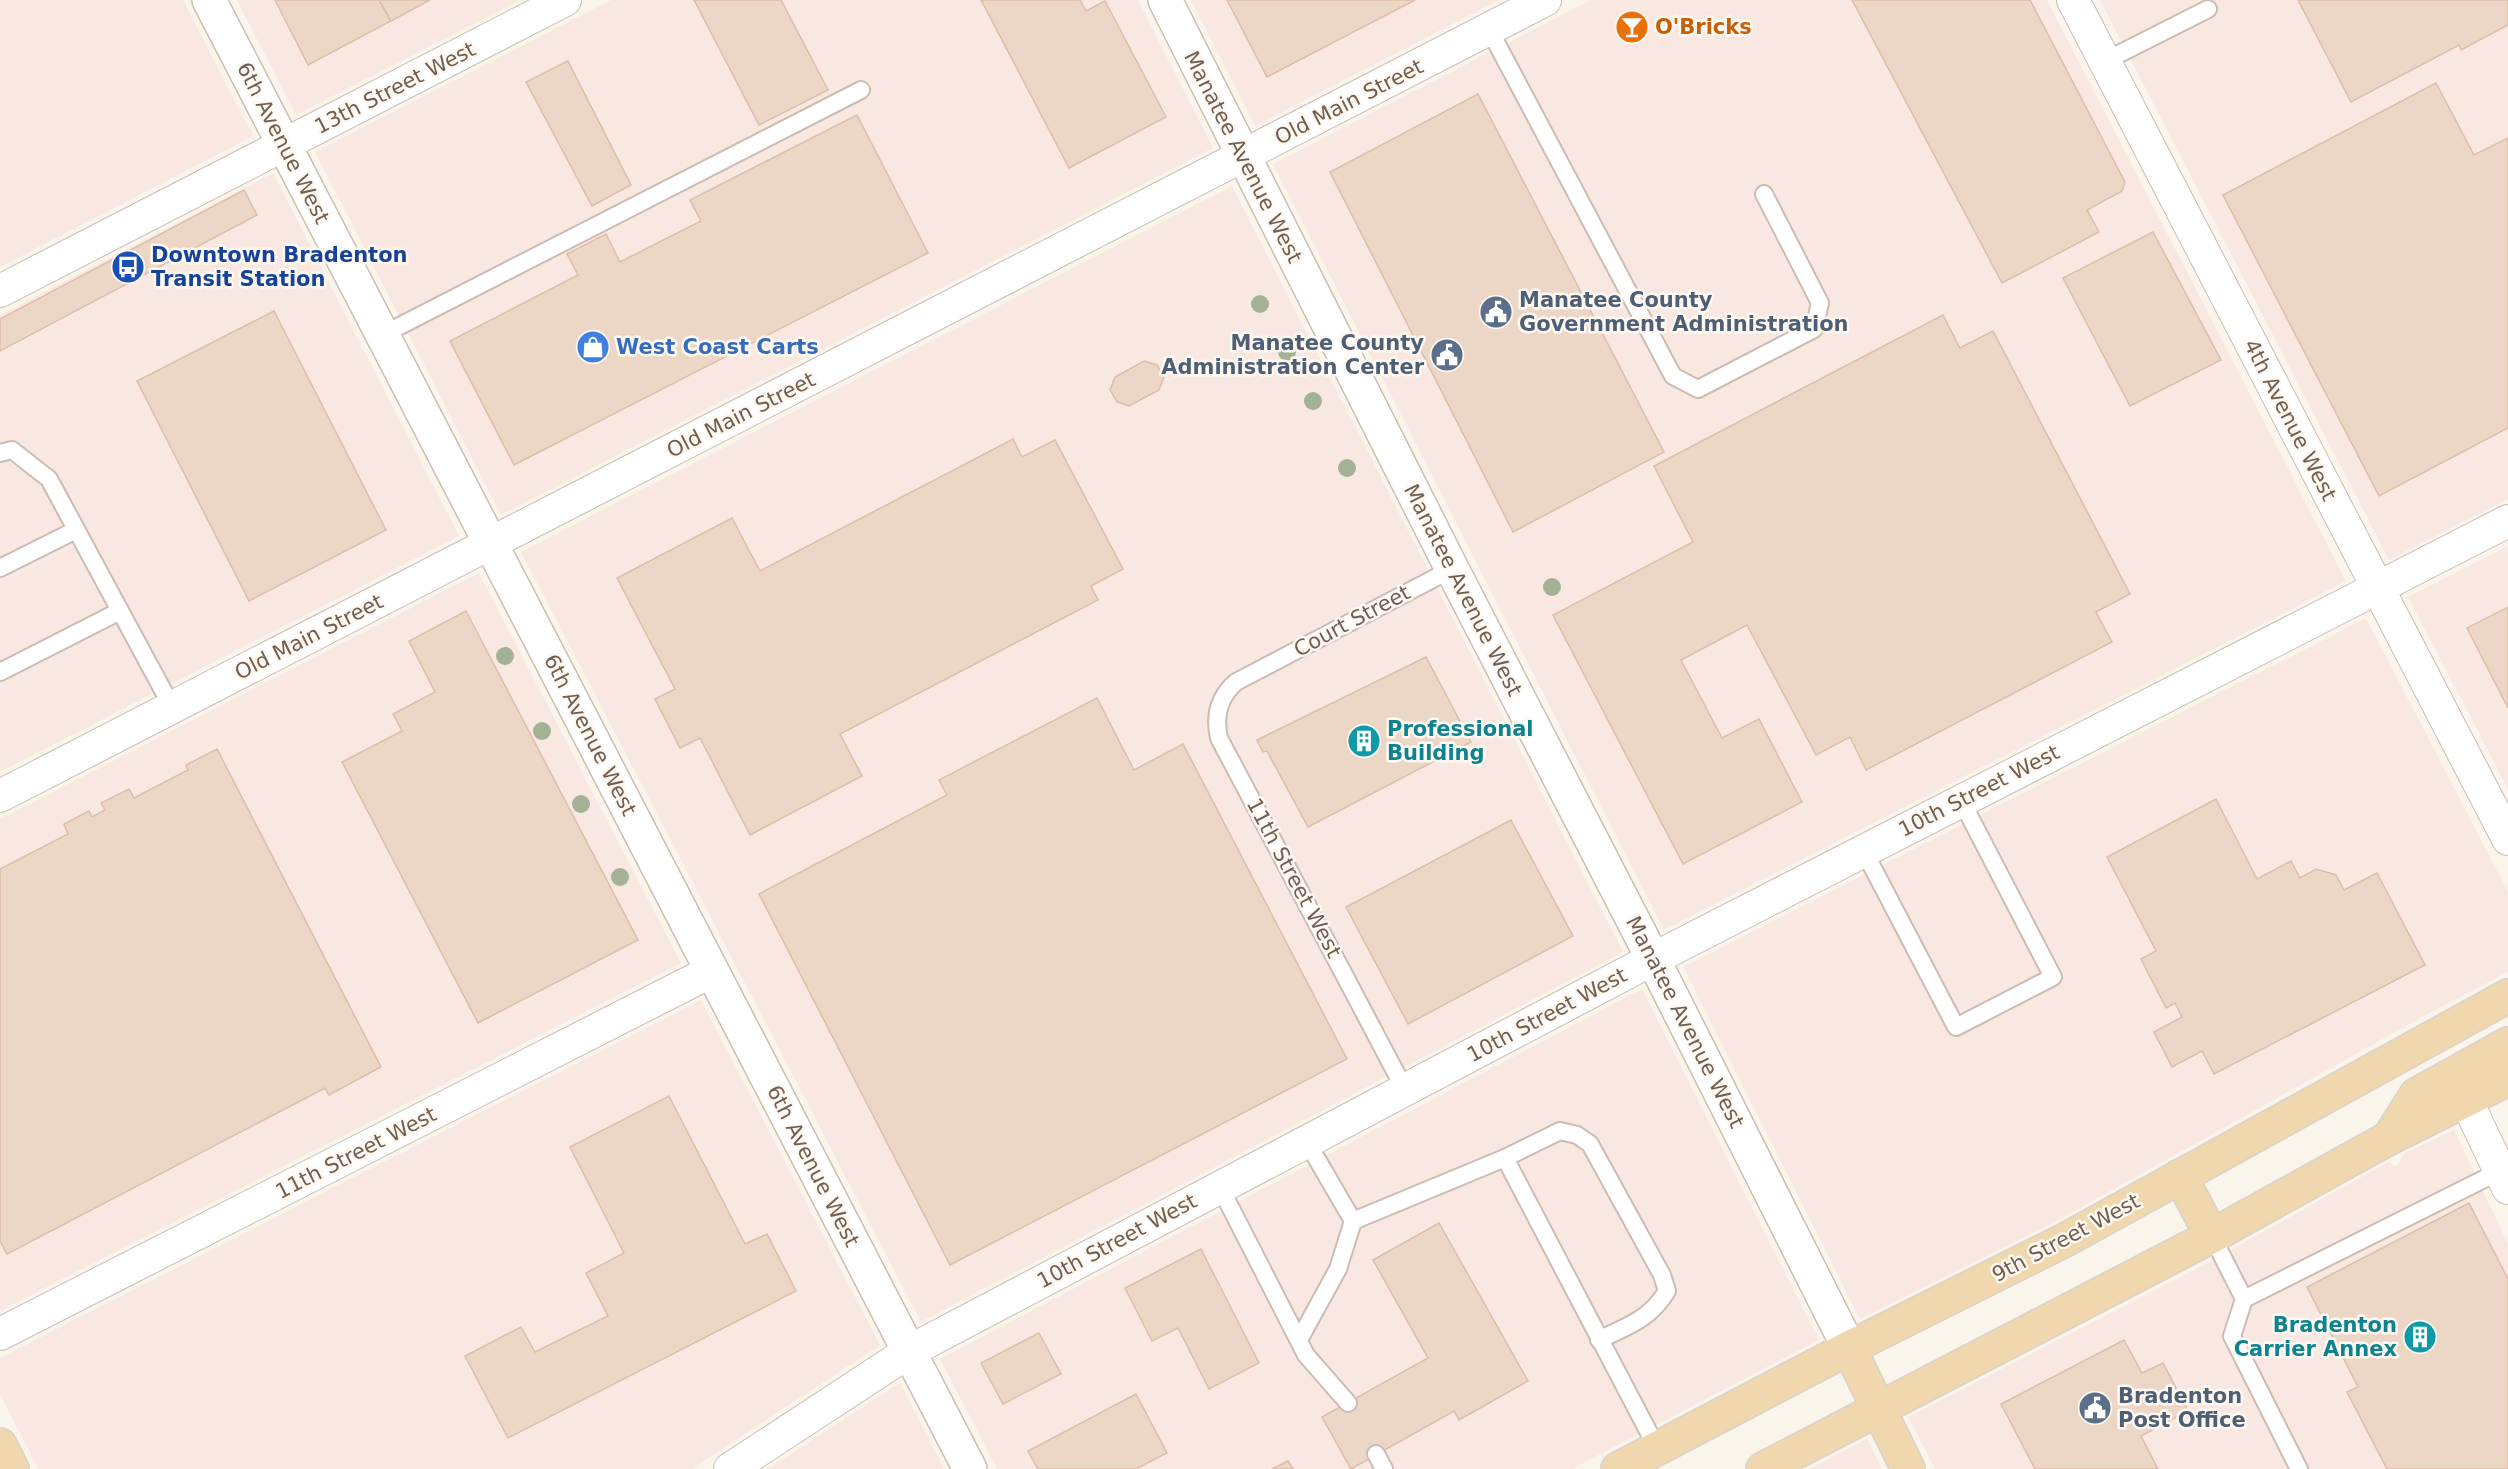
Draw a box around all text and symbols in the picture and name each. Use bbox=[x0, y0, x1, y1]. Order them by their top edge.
bar icon: O'Bricks bbox=[1614, 9, 1650, 45]
place label: O'Bricks bbox=[1655, 15, 1752, 39]
street label: 13th Street West bbox=[311, 37, 479, 139]
street label: Manatee Avenue West bbox=[1179, 47, 1307, 267]
street label: Old Main Street bbox=[1271, 54, 1427, 150]
street label: 6th Avenue West bbox=[232, 58, 334, 228]
place label: Downtown Bradenton Transit Station bbox=[151, 243, 408, 291]
bus stop icon: Downtown Bradenton Transit Station bbox=[110, 249, 146, 285]
place label: Manatee County Government Administration bbox=[1519, 288, 1849, 336]
public building icon: Manatee County Government Administration bbox=[1478, 294, 1514, 330]
shop icon: West Coast Carts bbox=[575, 329, 611, 365]
place label: Manatee County Administration Center bbox=[1161, 331, 1425, 379]
place label: West Coast Carts bbox=[616, 335, 819, 359]
street label: 4th Avenue West bbox=[2239, 335, 2341, 505]
public building icon: Manatee County Administration Center bbox=[1429, 337, 1465, 373]
street label: Old Main Street bbox=[663, 367, 819, 463]
street label: Manatee Avenue West bbox=[1399, 480, 1527, 700]
street label: Court Street bbox=[1290, 580, 1414, 662]
street label: Old Main Street bbox=[231, 589, 387, 685]
street label: 6th Avenue West bbox=[539, 650, 641, 820]
place label: Professional Building bbox=[1387, 717, 1534, 765]
building icon: Professional Building bbox=[1346, 723, 1382, 759]
street label: 10th Street West bbox=[1895, 740, 2063, 842]
street label: 11th Street West bbox=[1242, 794, 1346, 962]
street label: Manatee Avenue West bbox=[1621, 912, 1749, 1132]
street label: 10th Street West bbox=[1463, 963, 1631, 1067]
street label: 6th Avenue West bbox=[762, 1081, 864, 1251]
street label: 11th Street West bbox=[272, 1102, 440, 1204]
street label: 10th Street West bbox=[1033, 1189, 1201, 1293]
street label: 9th Street West bbox=[1988, 1189, 2144, 1287]
place label: Bradenton Carrier Annex bbox=[2234, 1313, 2397, 1361]
building icon: Bradenton Carrier Annex bbox=[2402, 1319, 2438, 1355]
place label: Bradenton Post Office bbox=[2118, 1384, 2246, 1432]
public building icon: Bradenton Post Office bbox=[2077, 1390, 2113, 1426]

